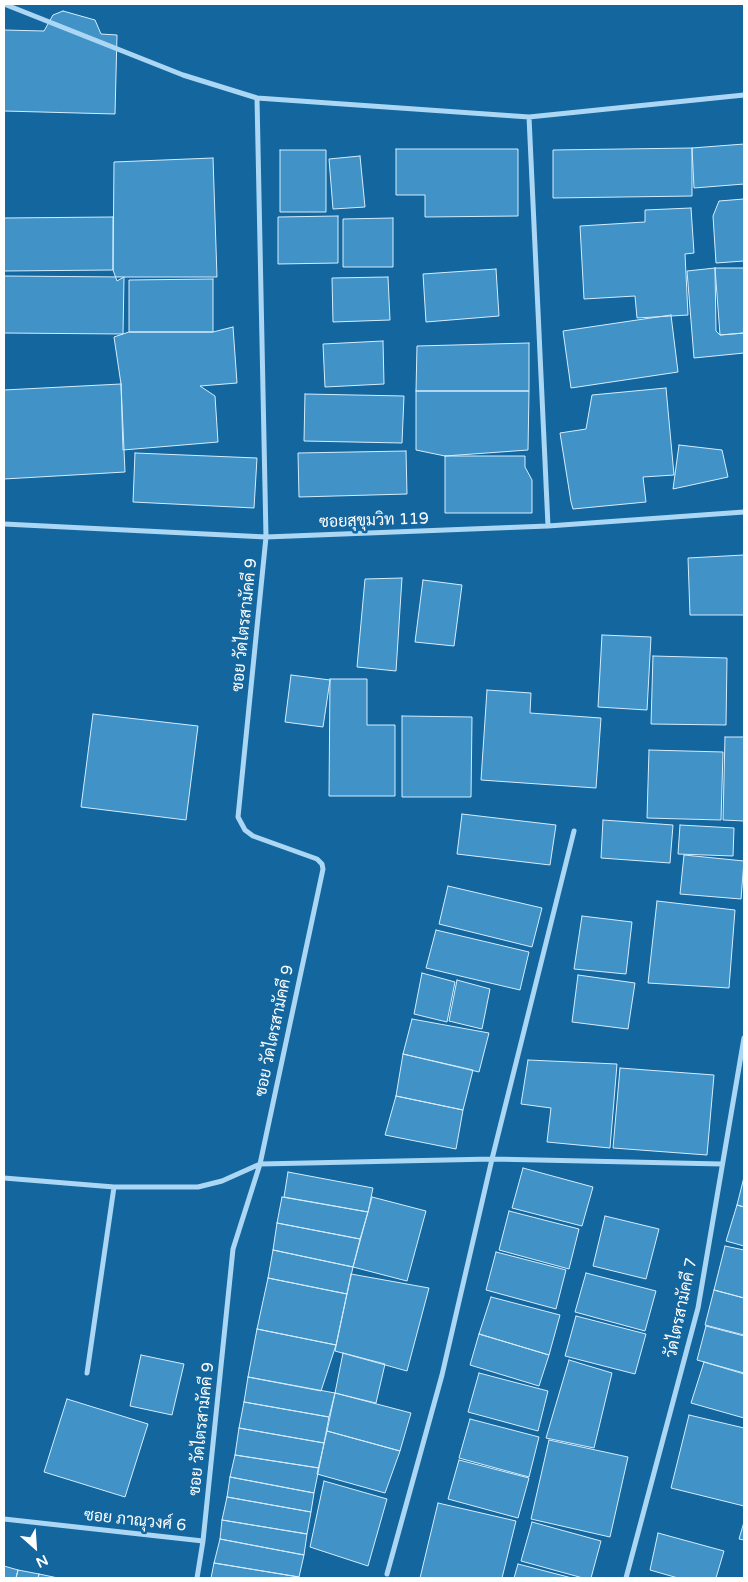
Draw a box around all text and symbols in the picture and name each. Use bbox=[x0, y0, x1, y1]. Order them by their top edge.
street label: ซอยสุขุมวิท 119 bbox=[319, 509, 429, 533]
street label: ซอย วัดไตรสามัคคี 9 bbox=[228, 557, 262, 693]
street label: ซอย วัดไตรสามัคคี 9 bbox=[252, 963, 298, 1099]
street label: วัดไตรสามัคคี 7 bbox=[662, 1256, 702, 1360]
street label: ซอย วัดไตรสามัคคี 9 bbox=[185, 1361, 219, 1497]
street label: ซอย ภาณุวงศ์ 6 bbox=[83, 1506, 187, 1536]
north arrow bbox=[10, 1522, 60, 1572]
text: N bbox=[33, 1551, 51, 1571]

